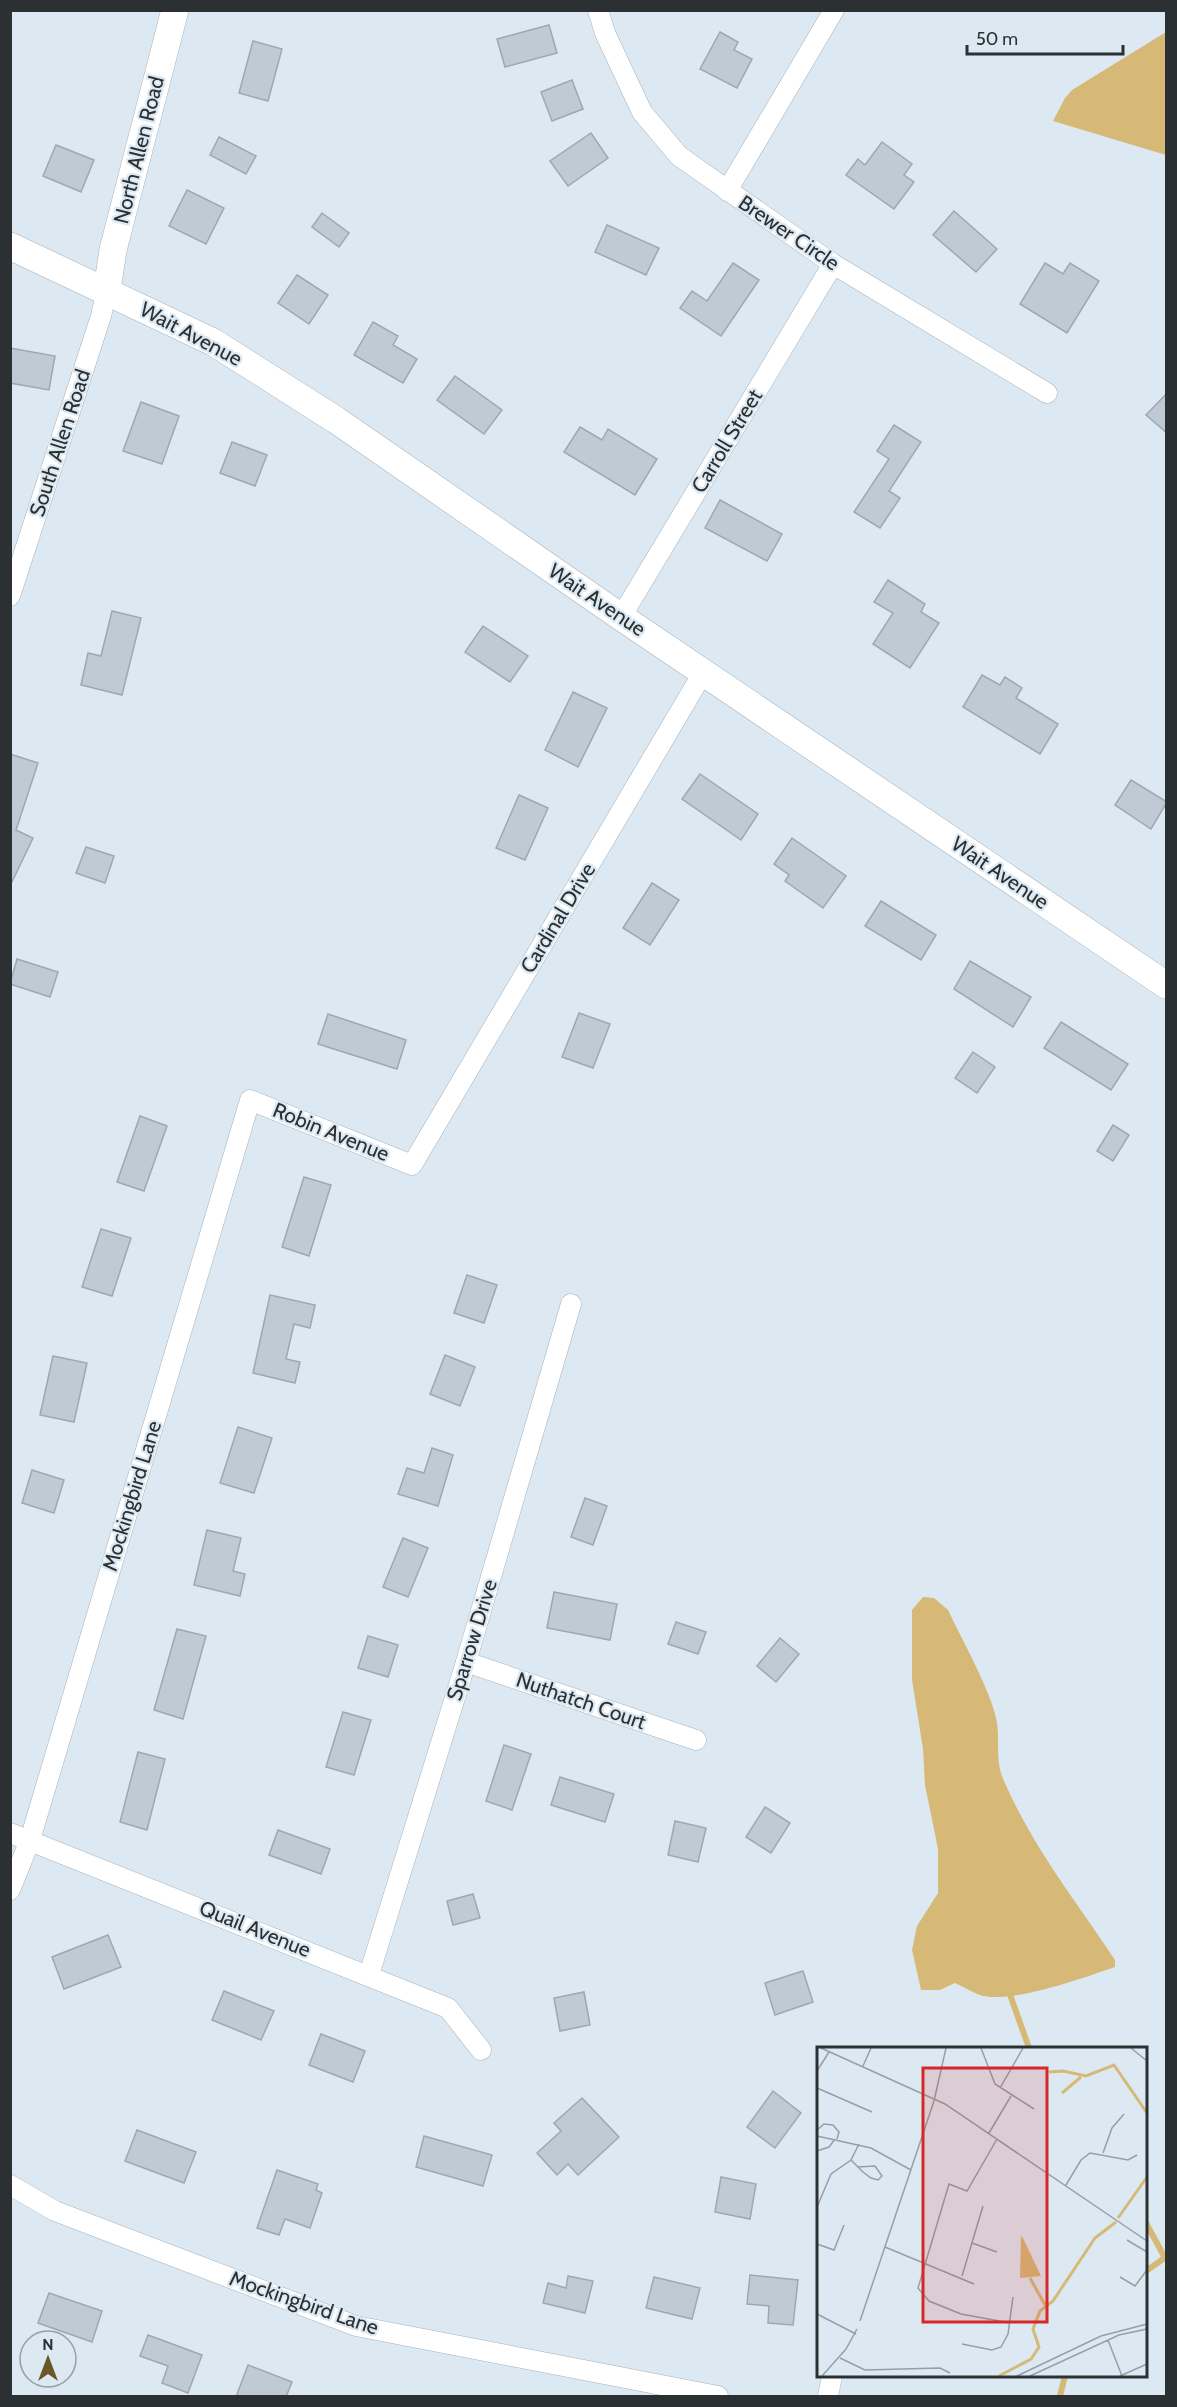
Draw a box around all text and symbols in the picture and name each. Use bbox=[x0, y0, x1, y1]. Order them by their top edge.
scale bar bbox=[967, 18, 1123, 56]
text: 50 m bbox=[976, 28, 1018, 50]
street label: North Allen Road bbox=[108, 73, 169, 226]
street label: Brewer Circle bbox=[734, 190, 845, 276]
street label: Wait Avenue bbox=[136, 296, 247, 371]
street label: South Allen Road bbox=[24, 366, 95, 520]
street label: Carroll Street bbox=[686, 385, 767, 497]
street label: Wait Avenue bbox=[544, 558, 651, 641]
street label: Wait Avenue bbox=[947, 831, 1054, 914]
street label: Cardinal Drive bbox=[515, 858, 600, 977]
street label: Robin Avenue bbox=[269, 1097, 393, 1166]
street label: Mockingbird Lane bbox=[97, 1417, 166, 1574]
street label: Sparrow Drive bbox=[441, 1576, 502, 1703]
street label: Nuthatch Court bbox=[513, 1667, 649, 1734]
street label: Quail Avenue bbox=[196, 1895, 315, 1962]
inset map bbox=[817, 2047, 1147, 2377]
street label: Mockingbird Lane bbox=[226, 2265, 382, 2340]
north arrow bbox=[18, 2329, 78, 2389]
text: N bbox=[42, 2335, 54, 2354]

